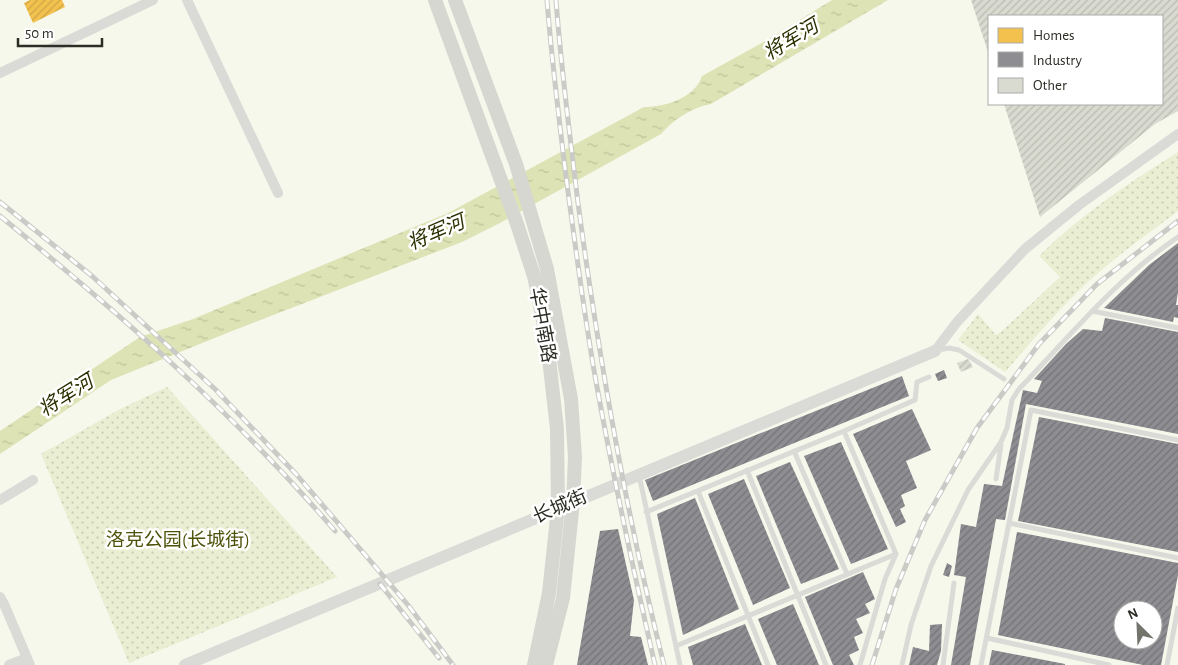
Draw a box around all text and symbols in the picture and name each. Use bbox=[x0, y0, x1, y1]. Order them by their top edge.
water label: 将军河 bbox=[760, 13, 825, 64]
scale bar bbox=[18, 15, 101, 47]
legend bbox=[988, 15, 1163, 105]
text: 50 m bbox=[25, 26, 54, 41]
text: Homes bbox=[1033, 28, 1075, 43]
text: Industry bbox=[1033, 53, 1082, 68]
text: Other bbox=[1033, 78, 1067, 93]
water label: 将军河 bbox=[404, 210, 471, 254]
street label: 华中南路 bbox=[526, 286, 559, 364]
water label: 将军河 bbox=[35, 369, 100, 420]
street label: 长城街 bbox=[530, 486, 590, 527]
park label: 洛克公园(长城街) bbox=[106, 529, 250, 550]
north arrow bbox=[1113, 600, 1163, 650]
text: N bbox=[1126, 606, 1140, 622]

